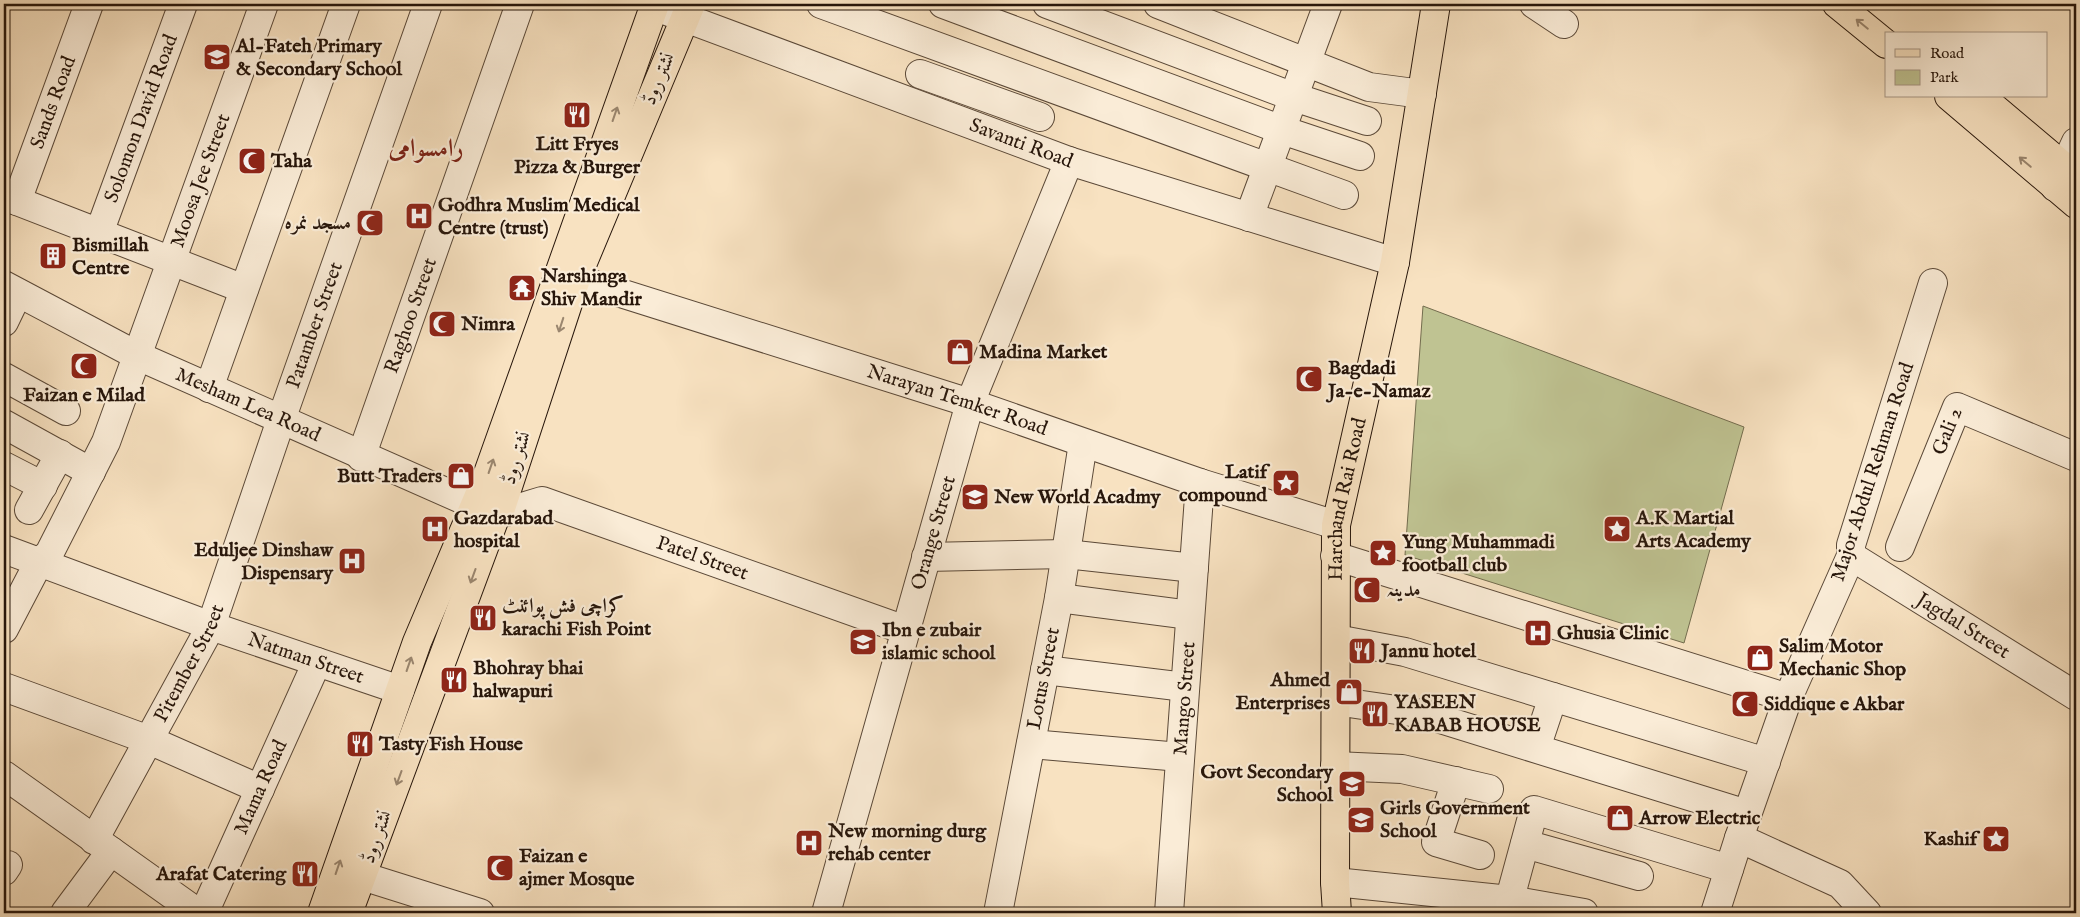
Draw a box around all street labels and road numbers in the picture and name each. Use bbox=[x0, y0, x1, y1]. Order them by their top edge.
street label: Solomon David Road bbox=[99, 31, 183, 206]
street label: نشتر روڈ bbox=[637, 49, 681, 109]
street label: Sands Road bbox=[25, 52, 82, 152]
street label: Moosa Jee Street bbox=[165, 110, 236, 251]
street label: Savanti Road bbox=[966, 113, 1077, 174]
street label: Raghoo Street bbox=[379, 254, 443, 377]
street label: Patamber Street bbox=[281, 259, 348, 392]
street label: Narayan Temker Road bbox=[864, 359, 1051, 442]
street label: Major Abdul Rehman Road bbox=[1826, 359, 1920, 585]
street label: Mesham Lea Road bbox=[172, 362, 325, 448]
street label: Gali 2 bbox=[1926, 404, 1968, 459]
street label: Harchand Rai Road bbox=[1323, 415, 1372, 581]
street label: نشتر روڈ bbox=[497, 428, 537, 488]
street label: Orange Street bbox=[905, 473, 961, 593]
street label: Patel Street bbox=[653, 530, 752, 586]
street label: Jagdal Street bbox=[1910, 586, 2015, 664]
street label: Pitember Street bbox=[148, 601, 230, 727]
street label: Lotus Street bbox=[1021, 625, 1066, 732]
street label: Natman Street bbox=[244, 627, 367, 689]
street label: Mango Street bbox=[1168, 641, 1201, 756]
street label: Mama Road bbox=[228, 736, 293, 838]
street label: نشتر روڈ bbox=[356, 807, 398, 867]

